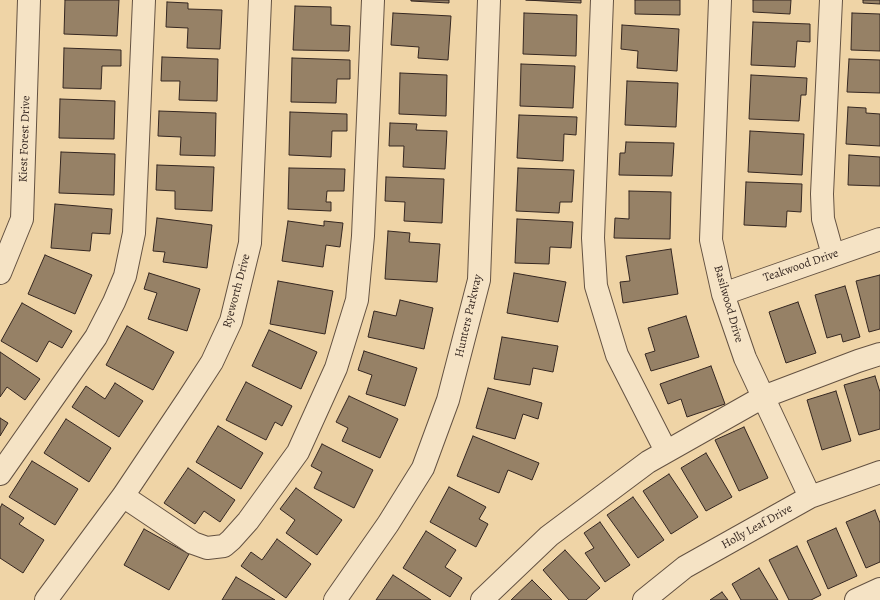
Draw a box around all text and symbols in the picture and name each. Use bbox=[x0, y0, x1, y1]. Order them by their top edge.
street label: Kiest Forest Drive bbox=[16, 95, 34, 183]
street label: Teakwood Drive bbox=[761, 246, 841, 286]
street label: Ryeworth Drive bbox=[220, 252, 254, 330]
street label: Basilwood Drive bbox=[710, 264, 746, 344]
street label: Hunters Parkway bbox=[452, 273, 486, 359]
street label: Holly Leaf Drive bbox=[719, 502, 795, 552]

